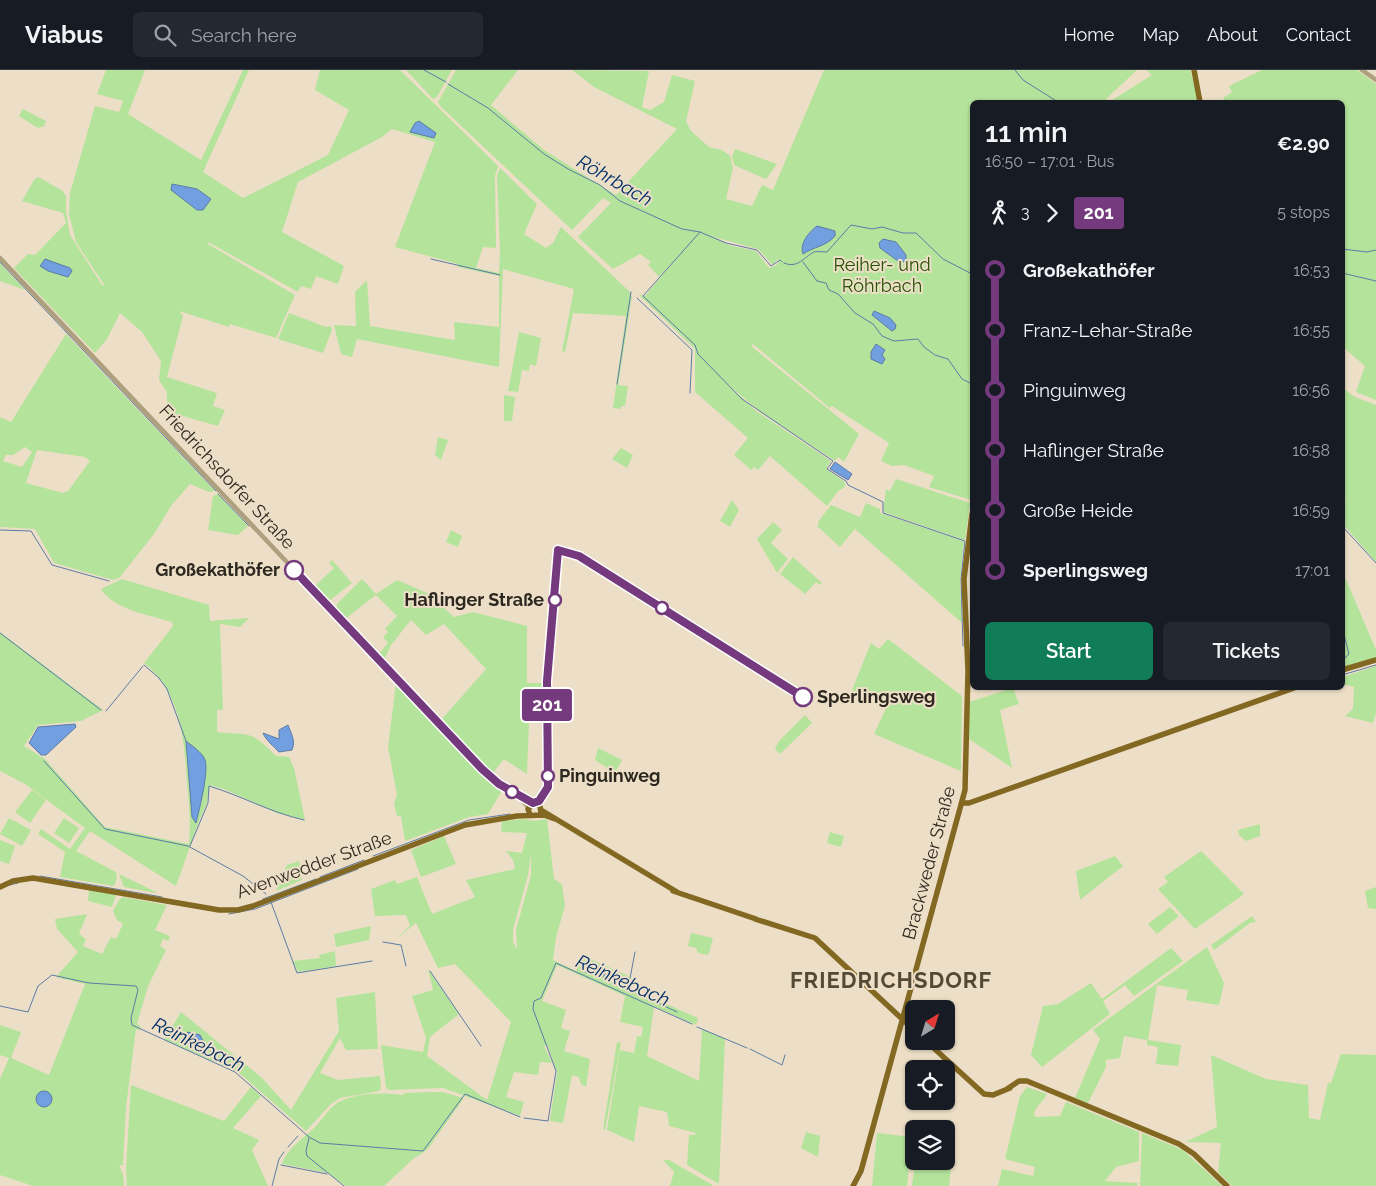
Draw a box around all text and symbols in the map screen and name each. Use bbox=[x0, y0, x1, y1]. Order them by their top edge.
search box bbox=[133, 12, 483, 57]
text: Viabus bbox=[25, 20, 103, 49]
icon: search bbox=[151, 21, 179, 49]
text: Search here bbox=[191, 24, 297, 46]
text: Home bbox=[1063, 24, 1114, 45]
text: Map bbox=[1142, 24, 1179, 45]
text: About bbox=[1207, 24, 1258, 45]
text: Contact bbox=[1286, 24, 1351, 45]
text: 11 min bbox=[985, 116, 1068, 149]
text: €2.90 bbox=[1277, 132, 1330, 154]
water label: Röhrbach bbox=[574, 150, 656, 210]
text: 16:50 – 17:01 · Bus bbox=[985, 152, 1114, 171]
icon: walk bbox=[985, 199, 1013, 227]
icon: forward bbox=[1038, 199, 1066, 227]
text: 201 bbox=[1084, 202, 1114, 223]
text: 3 bbox=[1021, 203, 1030, 222]
text: 5 stops bbox=[1277, 203, 1330, 222]
park label: Reiher- und Röhrbach bbox=[833, 254, 931, 296]
text: Großekathöfer bbox=[1023, 259, 1155, 281]
text: 16:53 bbox=[1293, 261, 1330, 280]
text: Franz-Lehar-Straße bbox=[1023, 319, 1192, 341]
text: 16:55 bbox=[1293, 321, 1330, 340]
text: Pinguinweg bbox=[1023, 379, 1126, 401]
text: 16:56 bbox=[1292, 381, 1330, 400]
street label: Friedrichsdorfer Straße bbox=[155, 400, 300, 553]
text: Haflinger Straße bbox=[1023, 439, 1164, 461]
text: 16:58 bbox=[1292, 441, 1330, 460]
text: Große Heide bbox=[1023, 499, 1133, 521]
text: 16:59 bbox=[1292, 501, 1330, 520]
place label: Großekathöfer bbox=[155, 559, 280, 580]
text: Sperlingsweg bbox=[1023, 559, 1148, 581]
marker: Großekathöfer bbox=[284, 560, 304, 580]
text: 17:01 bbox=[1295, 561, 1330, 580]
place label: Haflinger Straße bbox=[404, 589, 544, 610]
marker: Haflinger Straße bbox=[548, 593, 562, 607]
unlabelled marker bbox=[655, 601, 669, 615]
button: Start bbox=[985, 622, 1153, 680]
button: Tickets bbox=[1163, 622, 1330, 680]
place label: Sperlingsweg bbox=[817, 686, 935, 707]
marker: Sperlingsweg bbox=[793, 687, 813, 707]
line badge: 201 bbox=[518, 689, 576, 721]
text: 201 bbox=[532, 694, 562, 715]
place label: Pinguinweg bbox=[559, 765, 660, 786]
marker: Pinguinweg bbox=[541, 769, 555, 783]
street label: Brackweder Straße bbox=[898, 783, 959, 942]
unlabelled marker bbox=[505, 785, 519, 799]
street label: Avenwedder Straße bbox=[233, 827, 395, 902]
water label: Reinkebach bbox=[573, 950, 673, 1010]
district label: FRIEDRICHSDORF bbox=[790, 967, 992, 993]
north arrow bbox=[905, 1000, 955, 1050]
map controls bbox=[905, 1000, 955, 1170]
water label: Reinkebach bbox=[149, 1012, 249, 1076]
button: locate bbox=[905, 1060, 955, 1110]
button: layers bbox=[905, 1120, 955, 1170]

